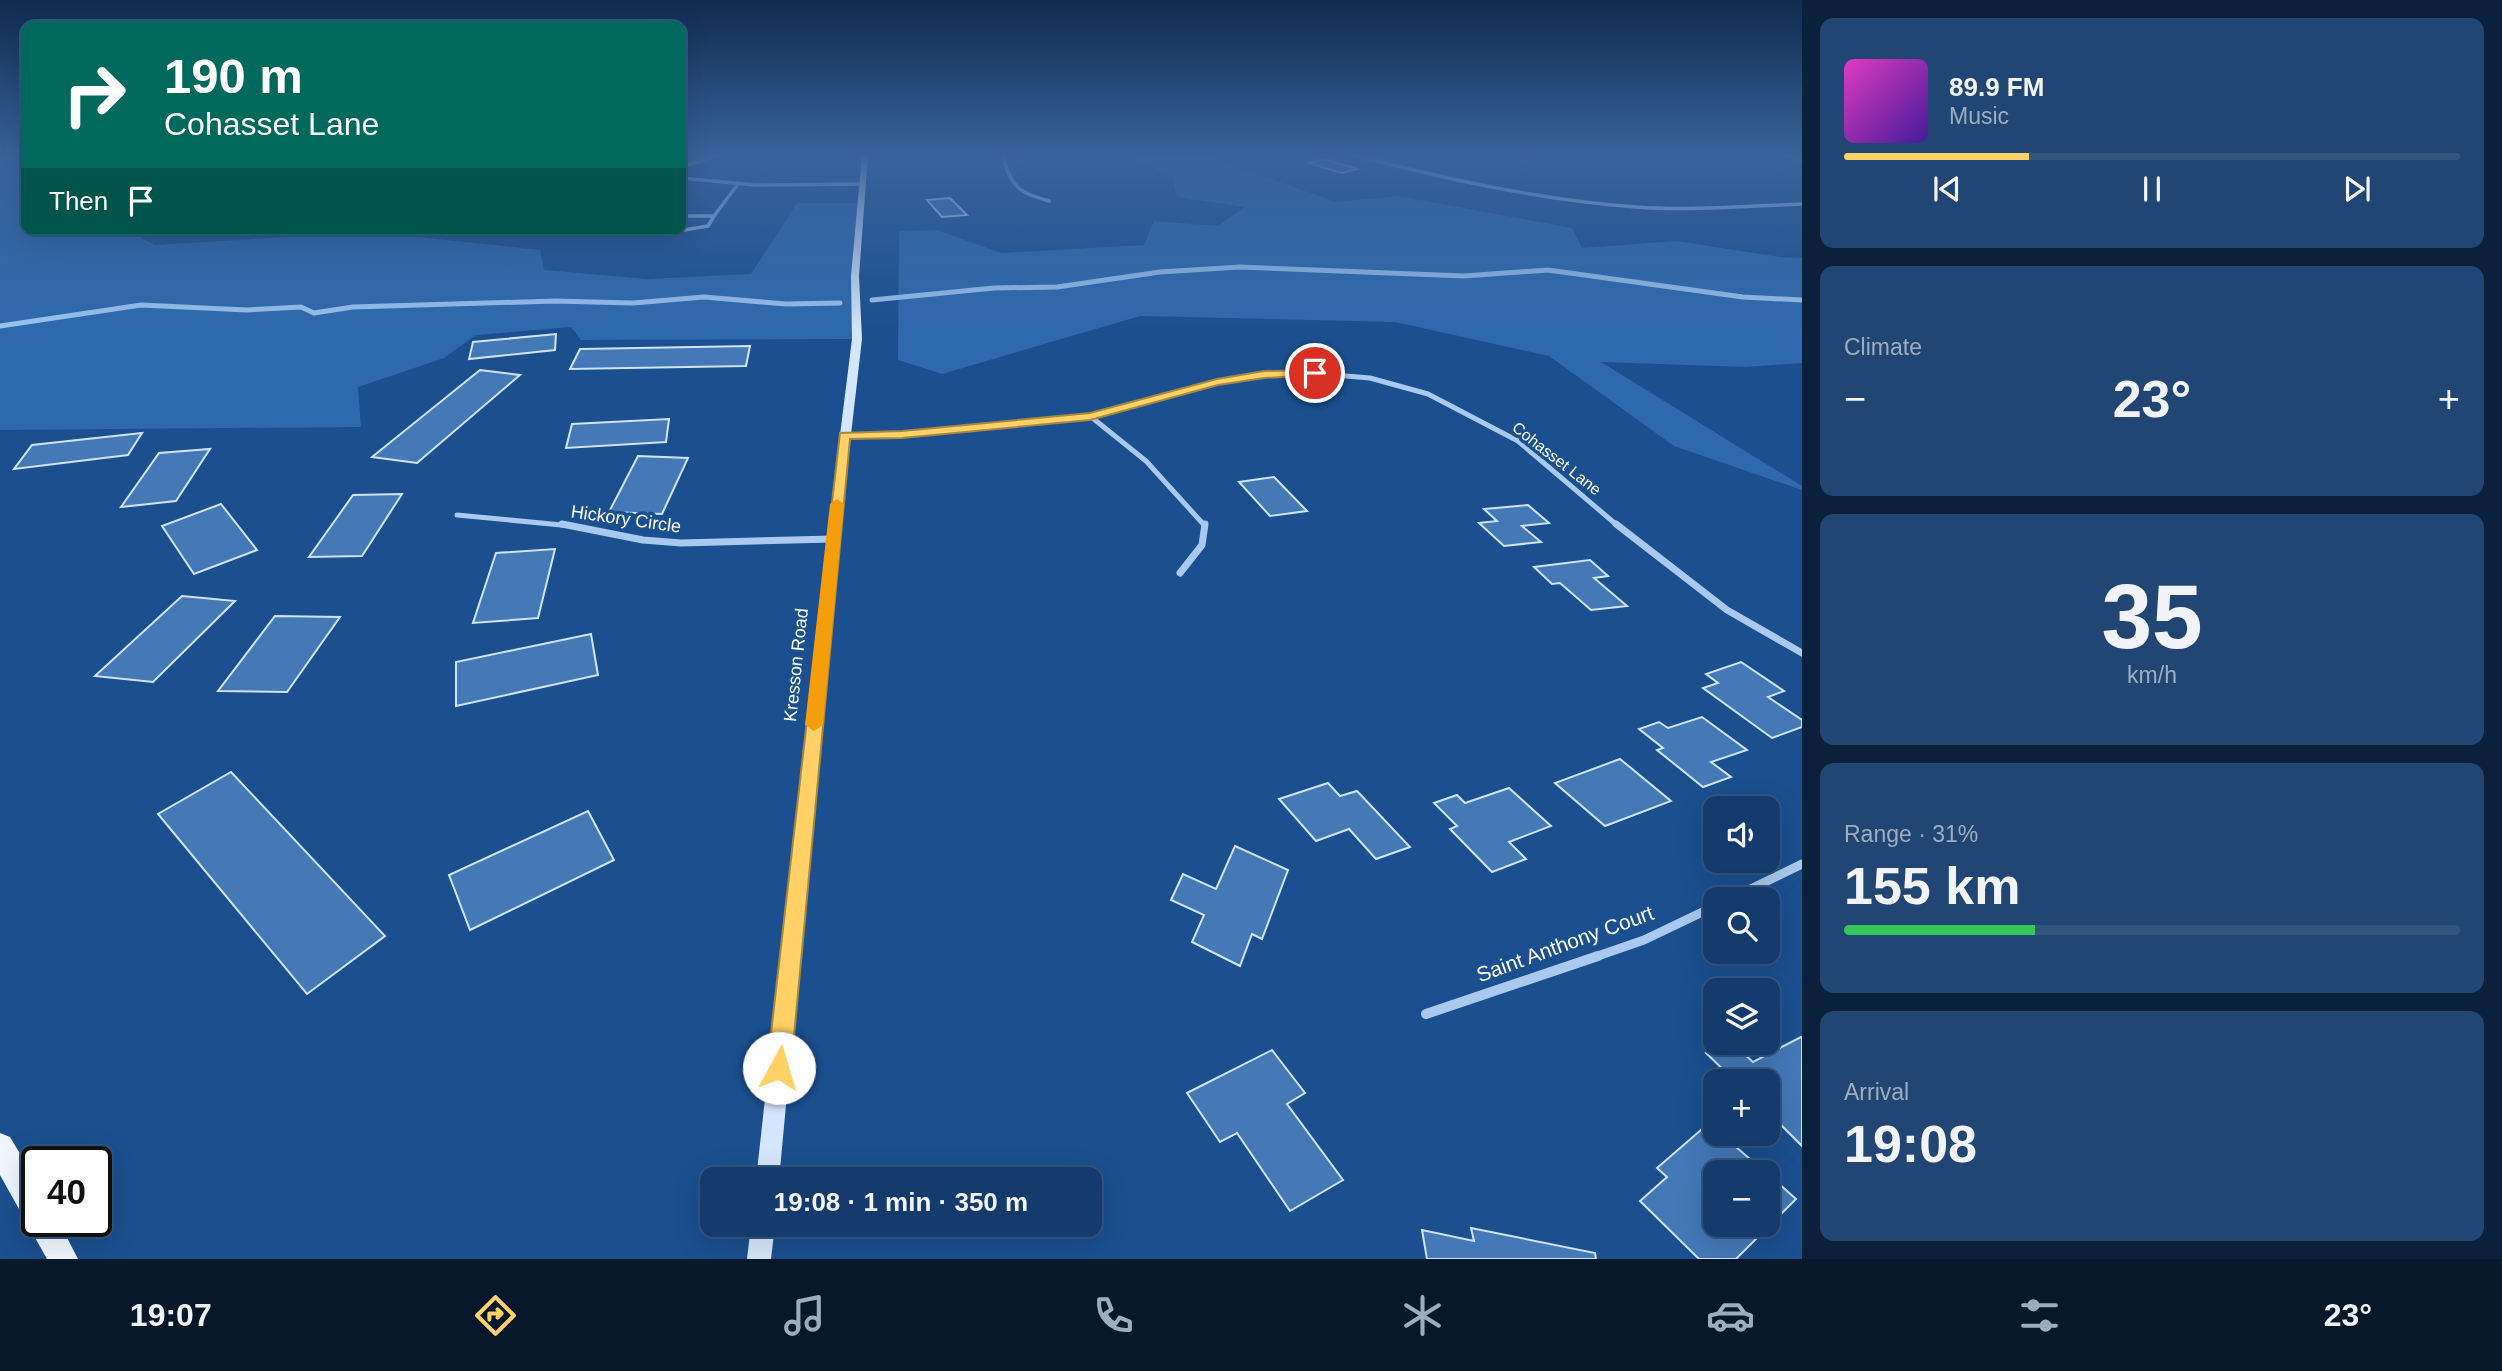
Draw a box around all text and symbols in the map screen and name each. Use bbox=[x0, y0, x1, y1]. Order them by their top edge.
icon: right bbox=[49, 49, 140, 140]
text: 190 m bbox=[164, 49, 303, 103]
text: 89.9 FM bbox=[1949, 72, 2044, 102]
text: Music bbox=[1949, 103, 2009, 129]
text: Cohasset Lane bbox=[164, 106, 379, 142]
icon: previous bbox=[1928, 170, 1966, 208]
icon: pause bbox=[2133, 170, 2171, 208]
icon: next bbox=[2338, 170, 2376, 208]
icon: arrive bbox=[122, 182, 160, 220]
text: Then bbox=[49, 186, 108, 216]
text: Climate bbox=[1844, 334, 1922, 360]
pin bbox=[1285, 343, 1345, 403]
icon: arrive bbox=[1296, 354, 1334, 392]
text: 23° bbox=[2113, 370, 2191, 428]
text: − bbox=[1844, 378, 1866, 420]
text: + bbox=[2438, 378, 2460, 420]
street label: Cohasset Lane bbox=[1509, 419, 1604, 498]
street label: Hickory Circle bbox=[570, 501, 682, 537]
text: 35 bbox=[2101, 566, 2203, 667]
street label: Kresson Road bbox=[780, 607, 812, 723]
text: km/h bbox=[2127, 662, 2177, 688]
map controls bbox=[1703, 796, 1780, 1237]
button: sound bbox=[1703, 796, 1780, 873]
text: Range · 31% bbox=[1844, 821, 1978, 847]
text: 155 km bbox=[1844, 857, 2020, 915]
button: search bbox=[1703, 887, 1780, 964]
street label: Saint Anthony Court bbox=[1473, 901, 1657, 986]
button: layers bbox=[1703, 978, 1780, 1055]
position arrow bbox=[742, 1031, 816, 1105]
button: + bbox=[1703, 1069, 1780, 1146]
text: Arrival bbox=[1844, 1079, 1909, 1105]
text: 19:08 bbox=[1844, 1115, 1977, 1173]
speed limit sign: 40 bbox=[21, 1146, 112, 1237]
button: − bbox=[1703, 1160, 1780, 1237]
text: 19:08 · 1 min · 350 m bbox=[774, 1187, 1028, 1217]
icon: directions bbox=[471, 1291, 520, 1340]
icon: music bbox=[780, 1291, 829, 1340]
icon: phone bbox=[1089, 1291, 1138, 1340]
icon: climate bbox=[1398, 1291, 1447, 1340]
icon: car bbox=[1706, 1291, 1755, 1340]
icon: filters bbox=[2015, 1291, 2064, 1340]
text: 19:07 bbox=[130, 1297, 212, 1333]
text: 23° bbox=[2324, 1297, 2372, 1333]

